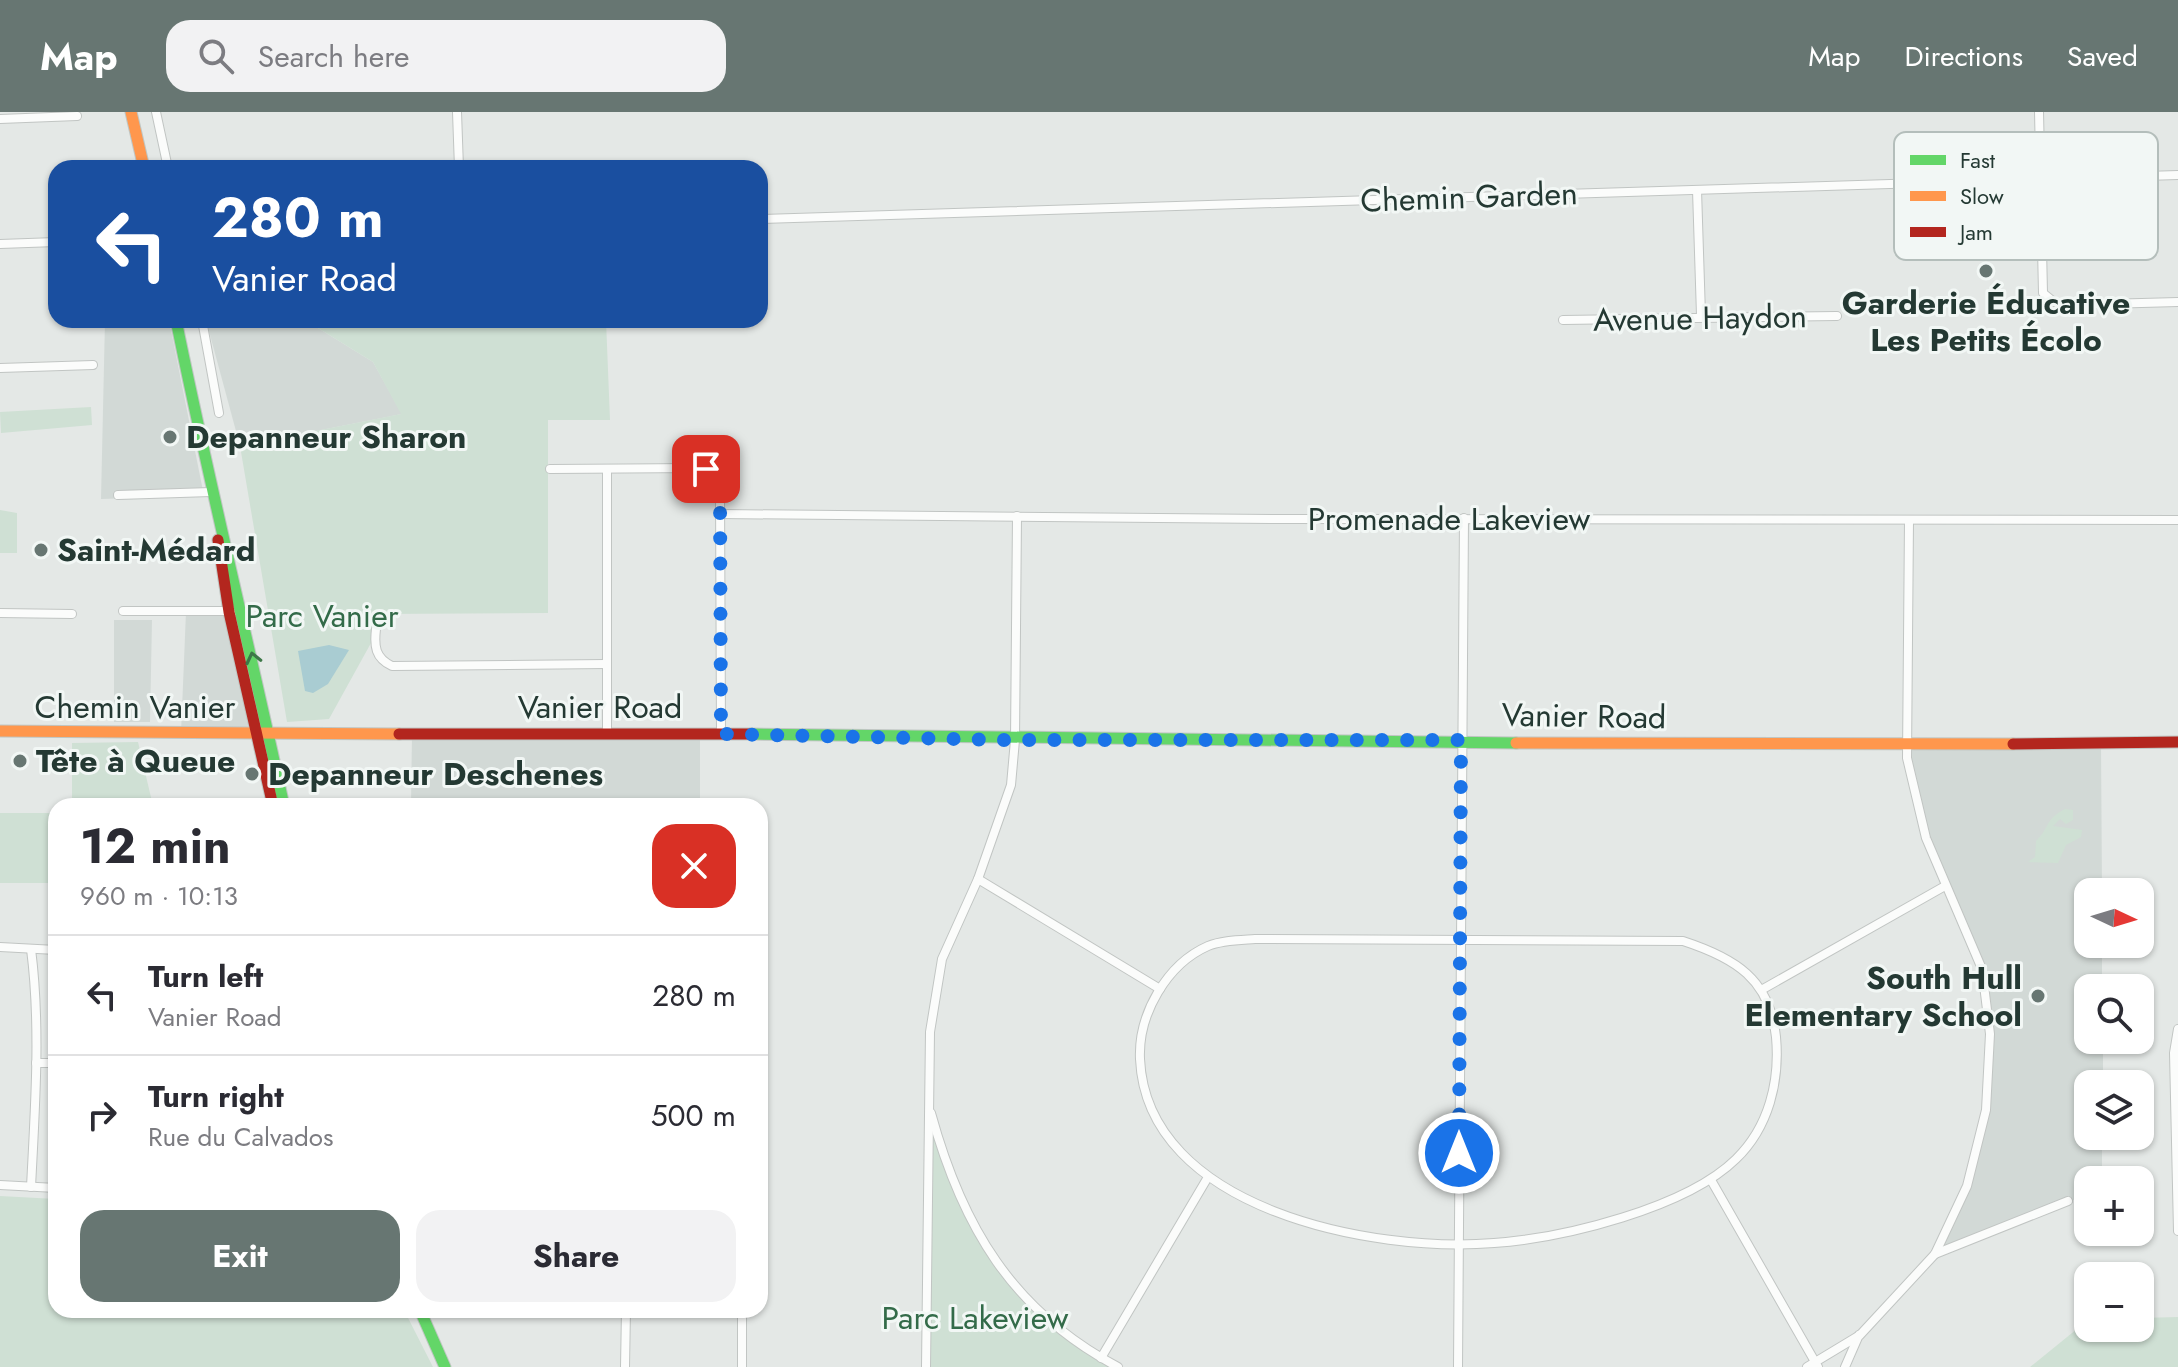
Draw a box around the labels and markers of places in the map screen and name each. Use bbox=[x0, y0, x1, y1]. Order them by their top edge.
marker: Garderie Éducative Les Petits Écolo bbox=[1977, 262, 1995, 280]
place label: Garderie Éducative Les Petits Écolo bbox=[1842, 280, 2130, 363]
place label: Depanneur Sharon bbox=[186, 414, 466, 460]
marker: Depanneur Sharon bbox=[161, 428, 179, 446]
pin bbox=[672, 435, 740, 503]
place label: Saint-Médard bbox=[57, 527, 256, 573]
marker: Saint-Médard bbox=[32, 541, 50, 559]
place label: Tête à Queue bbox=[36, 738, 235, 784]
place label: Depanneur Deschenes bbox=[268, 751, 603, 797]
marker: Tête à Queue bbox=[11, 752, 29, 770]
marker: Depanneur Deschenes bbox=[243, 765, 261, 783]
place label: South Hull Elementary School bbox=[1745, 955, 2022, 1038]
marker: South Hull Elementary School bbox=[2029, 987, 2047, 1005]

